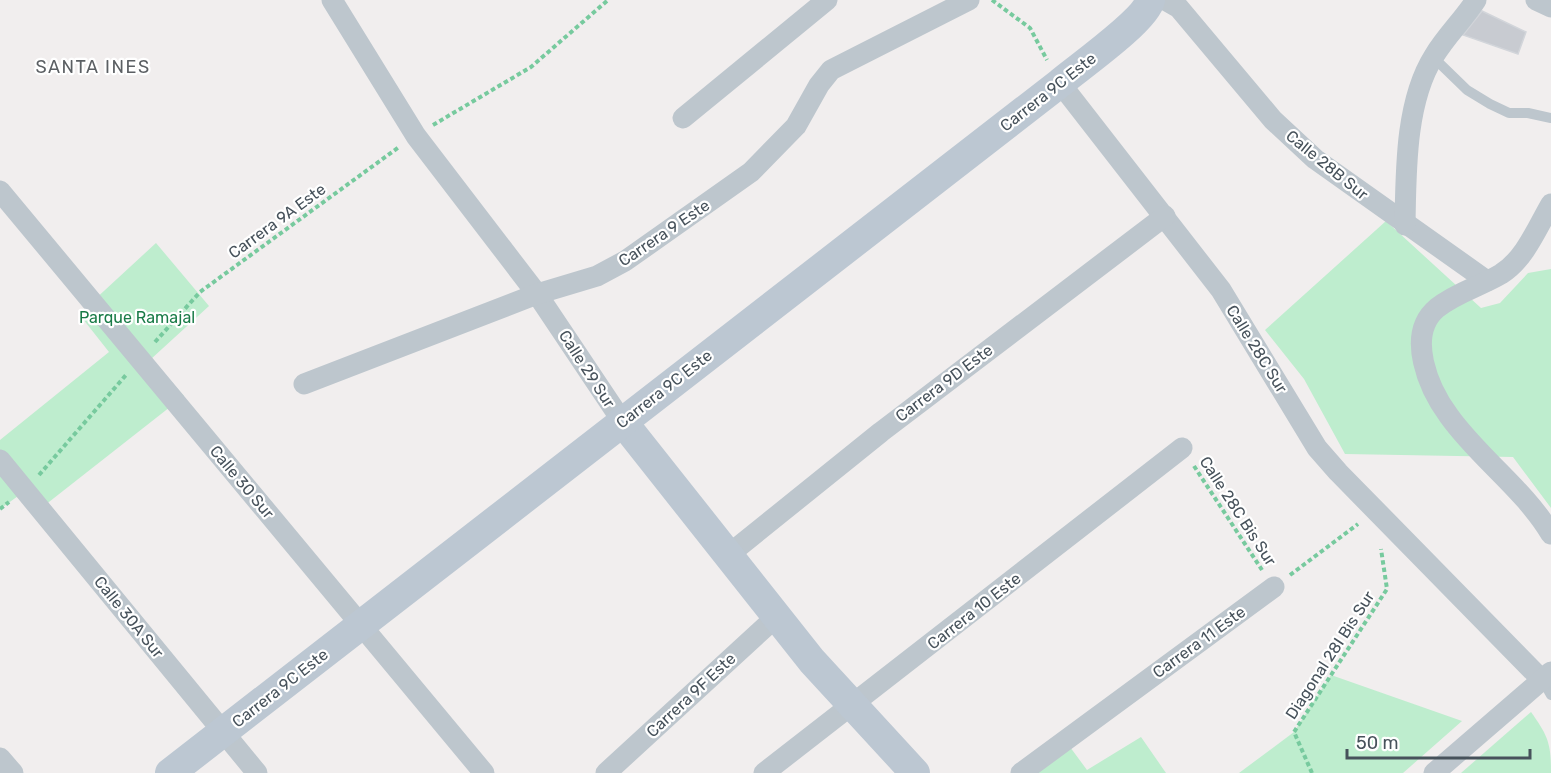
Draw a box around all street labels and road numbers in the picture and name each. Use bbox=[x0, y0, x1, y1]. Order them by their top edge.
street label: Carrera 9C Este bbox=[996, 49, 1100, 135]
street label: Calle 28B Sur bbox=[1282, 126, 1372, 204]
street label: Carrera 9A Este bbox=[225, 179, 329, 263]
street label: Carrera 9 Este bbox=[615, 196, 713, 270]
street label: Calle 28C Sur bbox=[1222, 302, 1292, 396]
street label: Calle 29 Sur bbox=[555, 327, 619, 411]
street label: Carrera 9D Este bbox=[892, 340, 996, 426]
street label: Carrera 9C Este bbox=[612, 346, 716, 432]
street label: Calle 30 Sur bbox=[206, 442, 278, 522]
street label: Calle 28C Bis Sur bbox=[1196, 453, 1280, 569]
street label: Carrera 10 Este bbox=[924, 569, 1024, 653]
street label: Calle 30A Sur bbox=[90, 572, 168, 662]
street label: Diagonal 28I Bis Sur bbox=[1281, 587, 1379, 723]
street label: Carrera 11 Este bbox=[1149, 602, 1249, 682]
street label: Carrera 9C Este bbox=[228, 645, 332, 731]
street label: Carrera 9F Este bbox=[643, 649, 739, 741]

